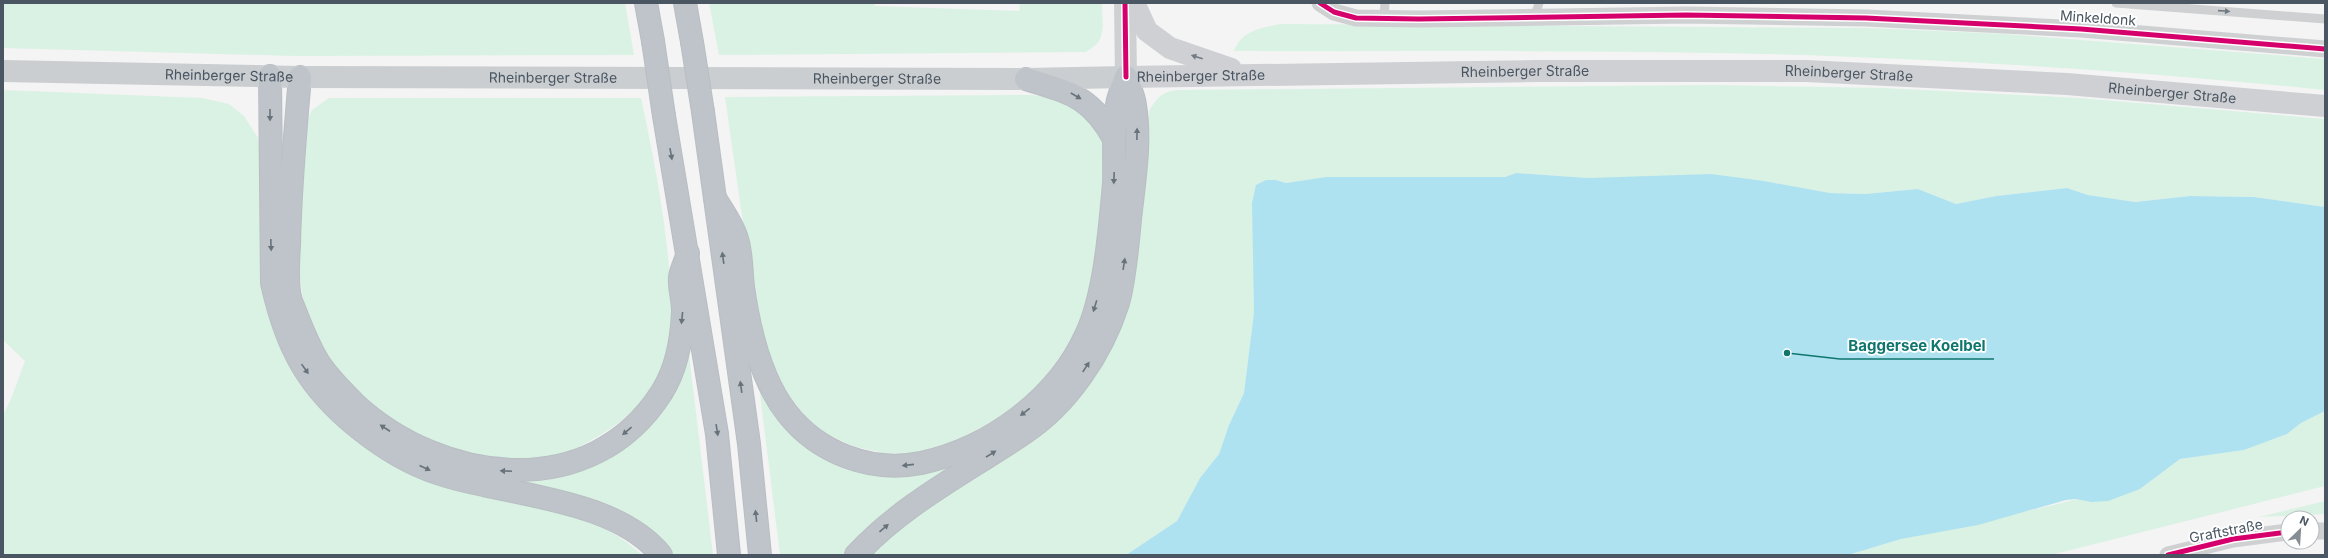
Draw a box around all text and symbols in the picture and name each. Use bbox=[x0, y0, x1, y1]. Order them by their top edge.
street label: Minkeldonk bbox=[2059, 6, 2137, 29]
one-way arrow bbox=[2218, 8, 2230, 15]
one-way arrow bbox=[1190, 54, 1202, 60]
street label: Rheinberger Straße bbox=[1461, 62, 1589, 80]
street label: Rheinberger Straße bbox=[1785, 62, 1914, 84]
street label: Rheinberger Straße bbox=[165, 65, 293, 85]
street label: Rheinberger Straße bbox=[1137, 66, 1265, 85]
street label: Rheinberger Straße bbox=[489, 69, 617, 86]
street label: Rheinberger Straße bbox=[813, 69, 941, 87]
street label: Rheinberger Straße bbox=[2108, 79, 2237, 106]
one-way arrow bbox=[1070, 93, 1082, 100]
one-way arrow bbox=[267, 109, 273, 122]
one-way arrow bbox=[1134, 127, 1140, 140]
one-way arrow bbox=[668, 148, 674, 160]
one-way arrow bbox=[1110, 172, 1117, 184]
one-way arrow bbox=[268, 239, 274, 252]
one-way arrow bbox=[720, 252, 726, 264]
one-way arrow bbox=[1121, 258, 1127, 270]
one-way arrow bbox=[1092, 301, 1098, 313]
one-way arrow bbox=[679, 312, 685, 324]
callout: Baggersee Koelbel bbox=[1840, 332, 1994, 359]
text: Baggersee Koelbel bbox=[1848, 336, 1986, 355]
one-way arrow bbox=[1082, 362, 1090, 372]
one-way arrow bbox=[301, 363, 309, 374]
one-way arrow bbox=[738, 381, 744, 393]
one-way arrow bbox=[1019, 408, 1030, 417]
one-way arrow bbox=[714, 423, 720, 436]
one-way arrow bbox=[380, 424, 390, 432]
one-way arrow bbox=[621, 427, 632, 436]
one-way arrow bbox=[985, 451, 997, 458]
one-way arrow bbox=[902, 462, 914, 468]
one-way arrow bbox=[419, 465, 431, 471]
one-way arrow bbox=[500, 467, 512, 474]
one-way arrow bbox=[753, 510, 760, 522]
north arrow bbox=[2280, 510, 2320, 550]
text: N bbox=[2297, 513, 2311, 529]
street label: Graftstraße bbox=[2188, 515, 2264, 546]
one-way arrow bbox=[879, 523, 889, 532]

